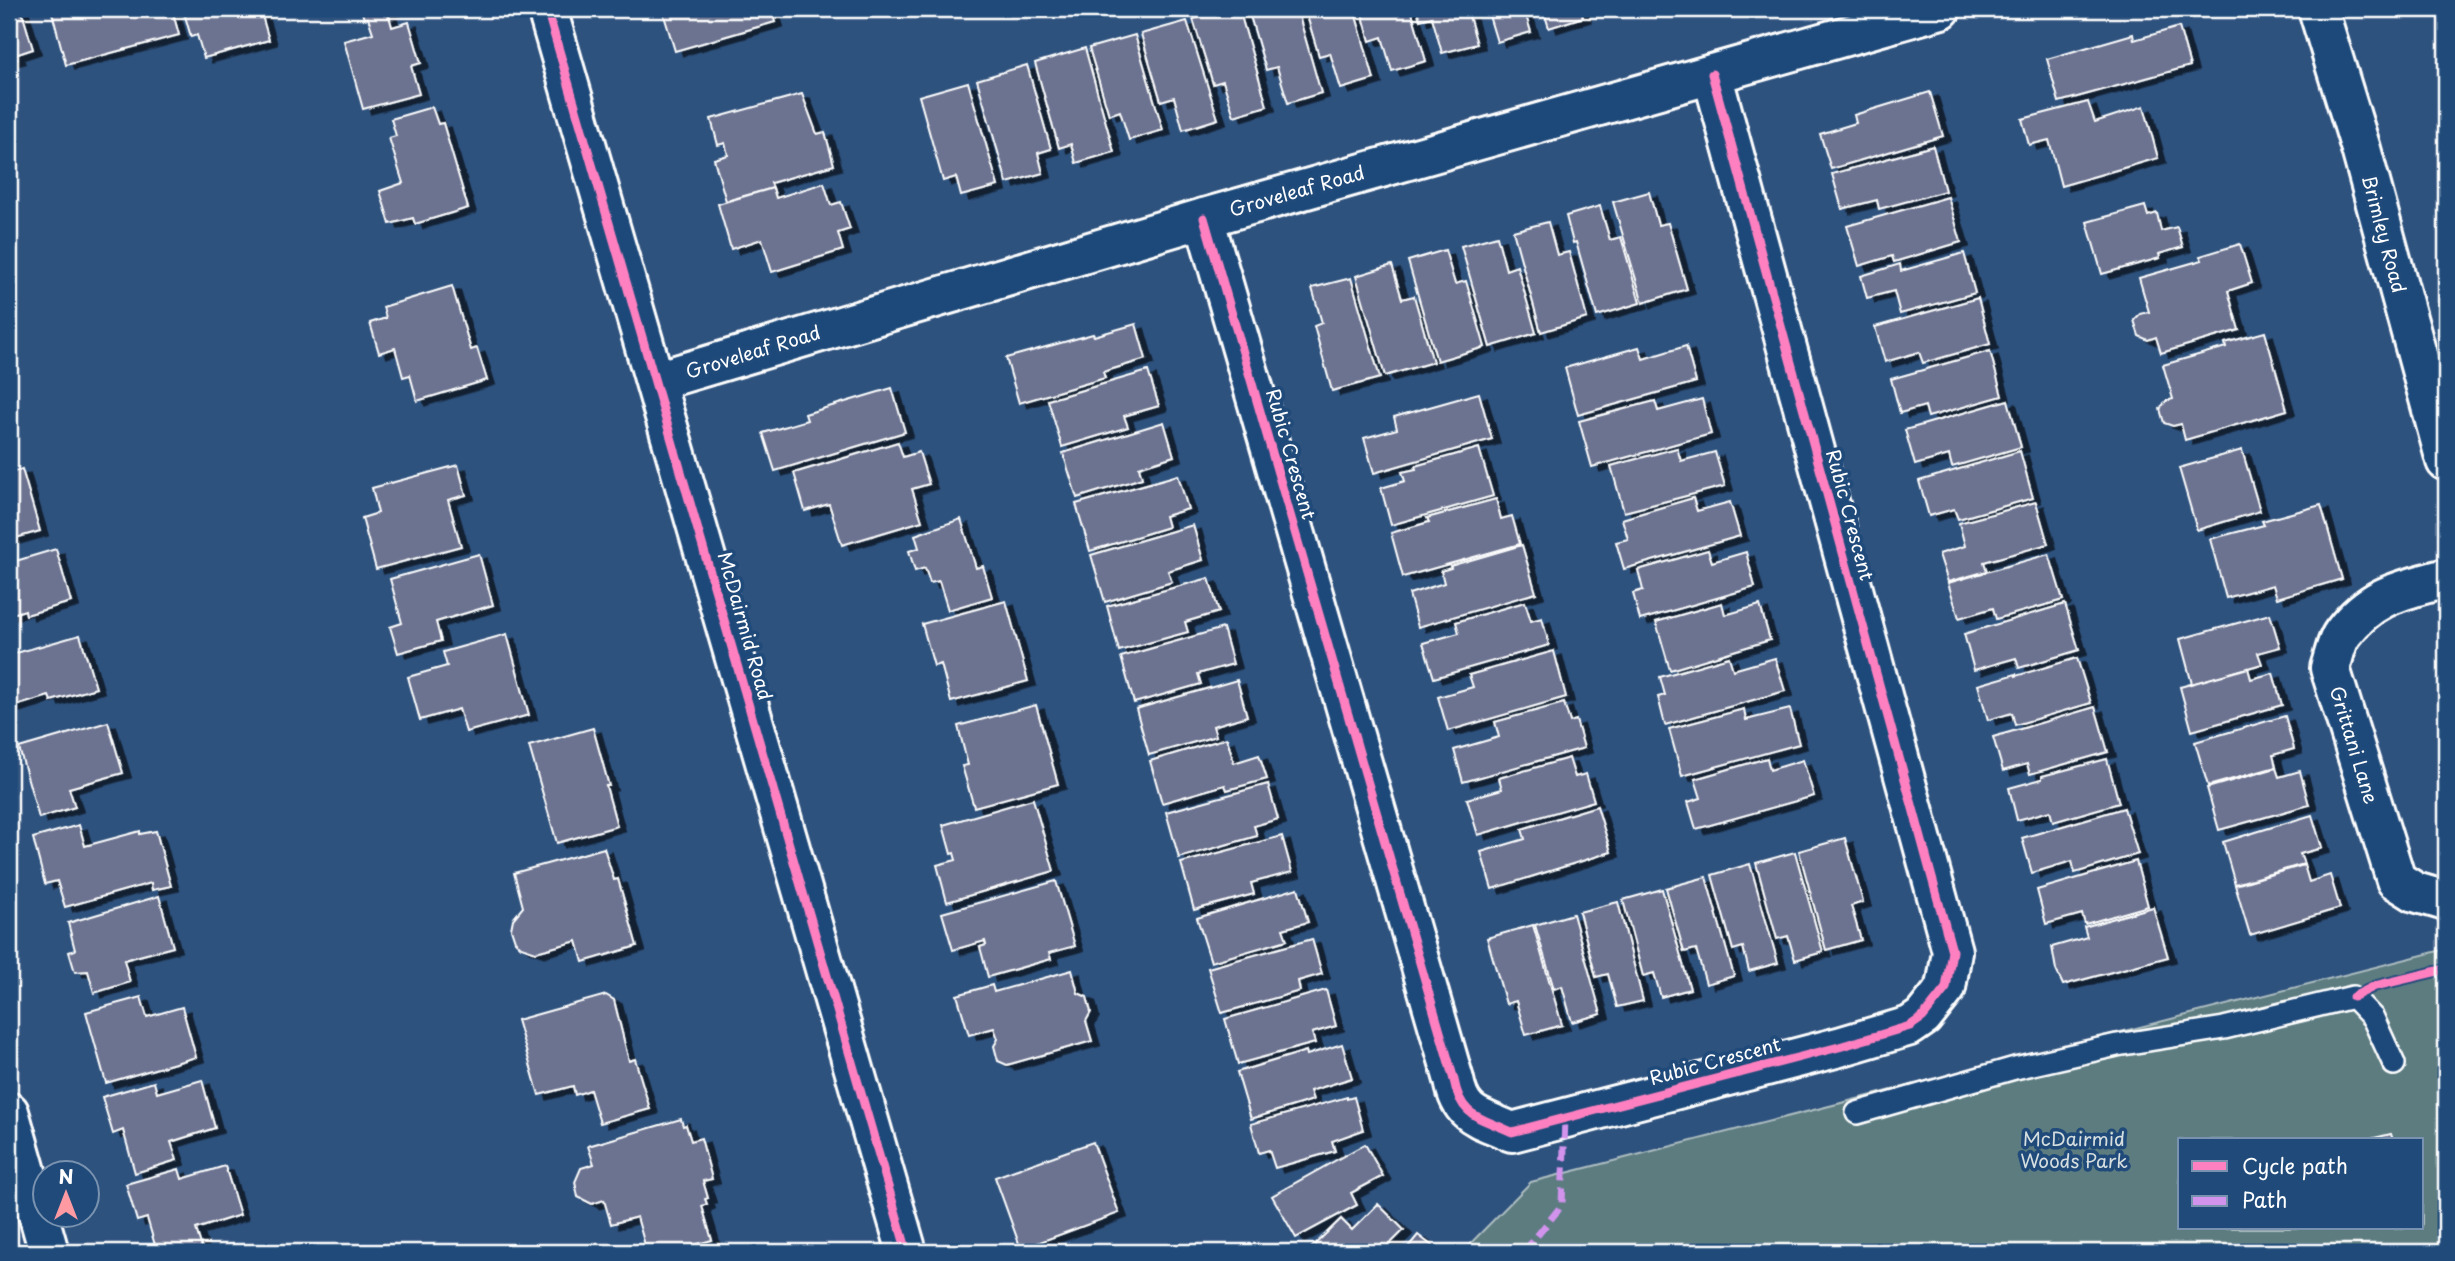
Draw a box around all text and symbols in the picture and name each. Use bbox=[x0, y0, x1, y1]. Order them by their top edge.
street label: Groveleaf Road bbox=[1226, 157, 1368, 223]
street label: Brimley Road bbox=[2356, 172, 2414, 296]
street label: Groveleaf Road bbox=[682, 317, 824, 385]
street label: Rubic Crescent bbox=[1260, 385, 1324, 523]
street label: Rubic Crescent bbox=[1820, 446, 1882, 584]
street label: McDairmid Road bbox=[711, 548, 781, 703]
street label: Grittani Lane bbox=[2324, 682, 2386, 807]
street label: Rubic Crescent bbox=[1646, 1029, 1784, 1091]
park label: McDairmid Woods Park bbox=[2020, 1124, 2128, 1174]
legend bbox=[2178, 1138, 2424, 1230]
text: Cycle path bbox=[2242, 1149, 2348, 1181]
north arrow bbox=[32, 1160, 102, 1230]
text: N bbox=[58, 1162, 74, 1190]
text: Path bbox=[2242, 1183, 2287, 1215]

